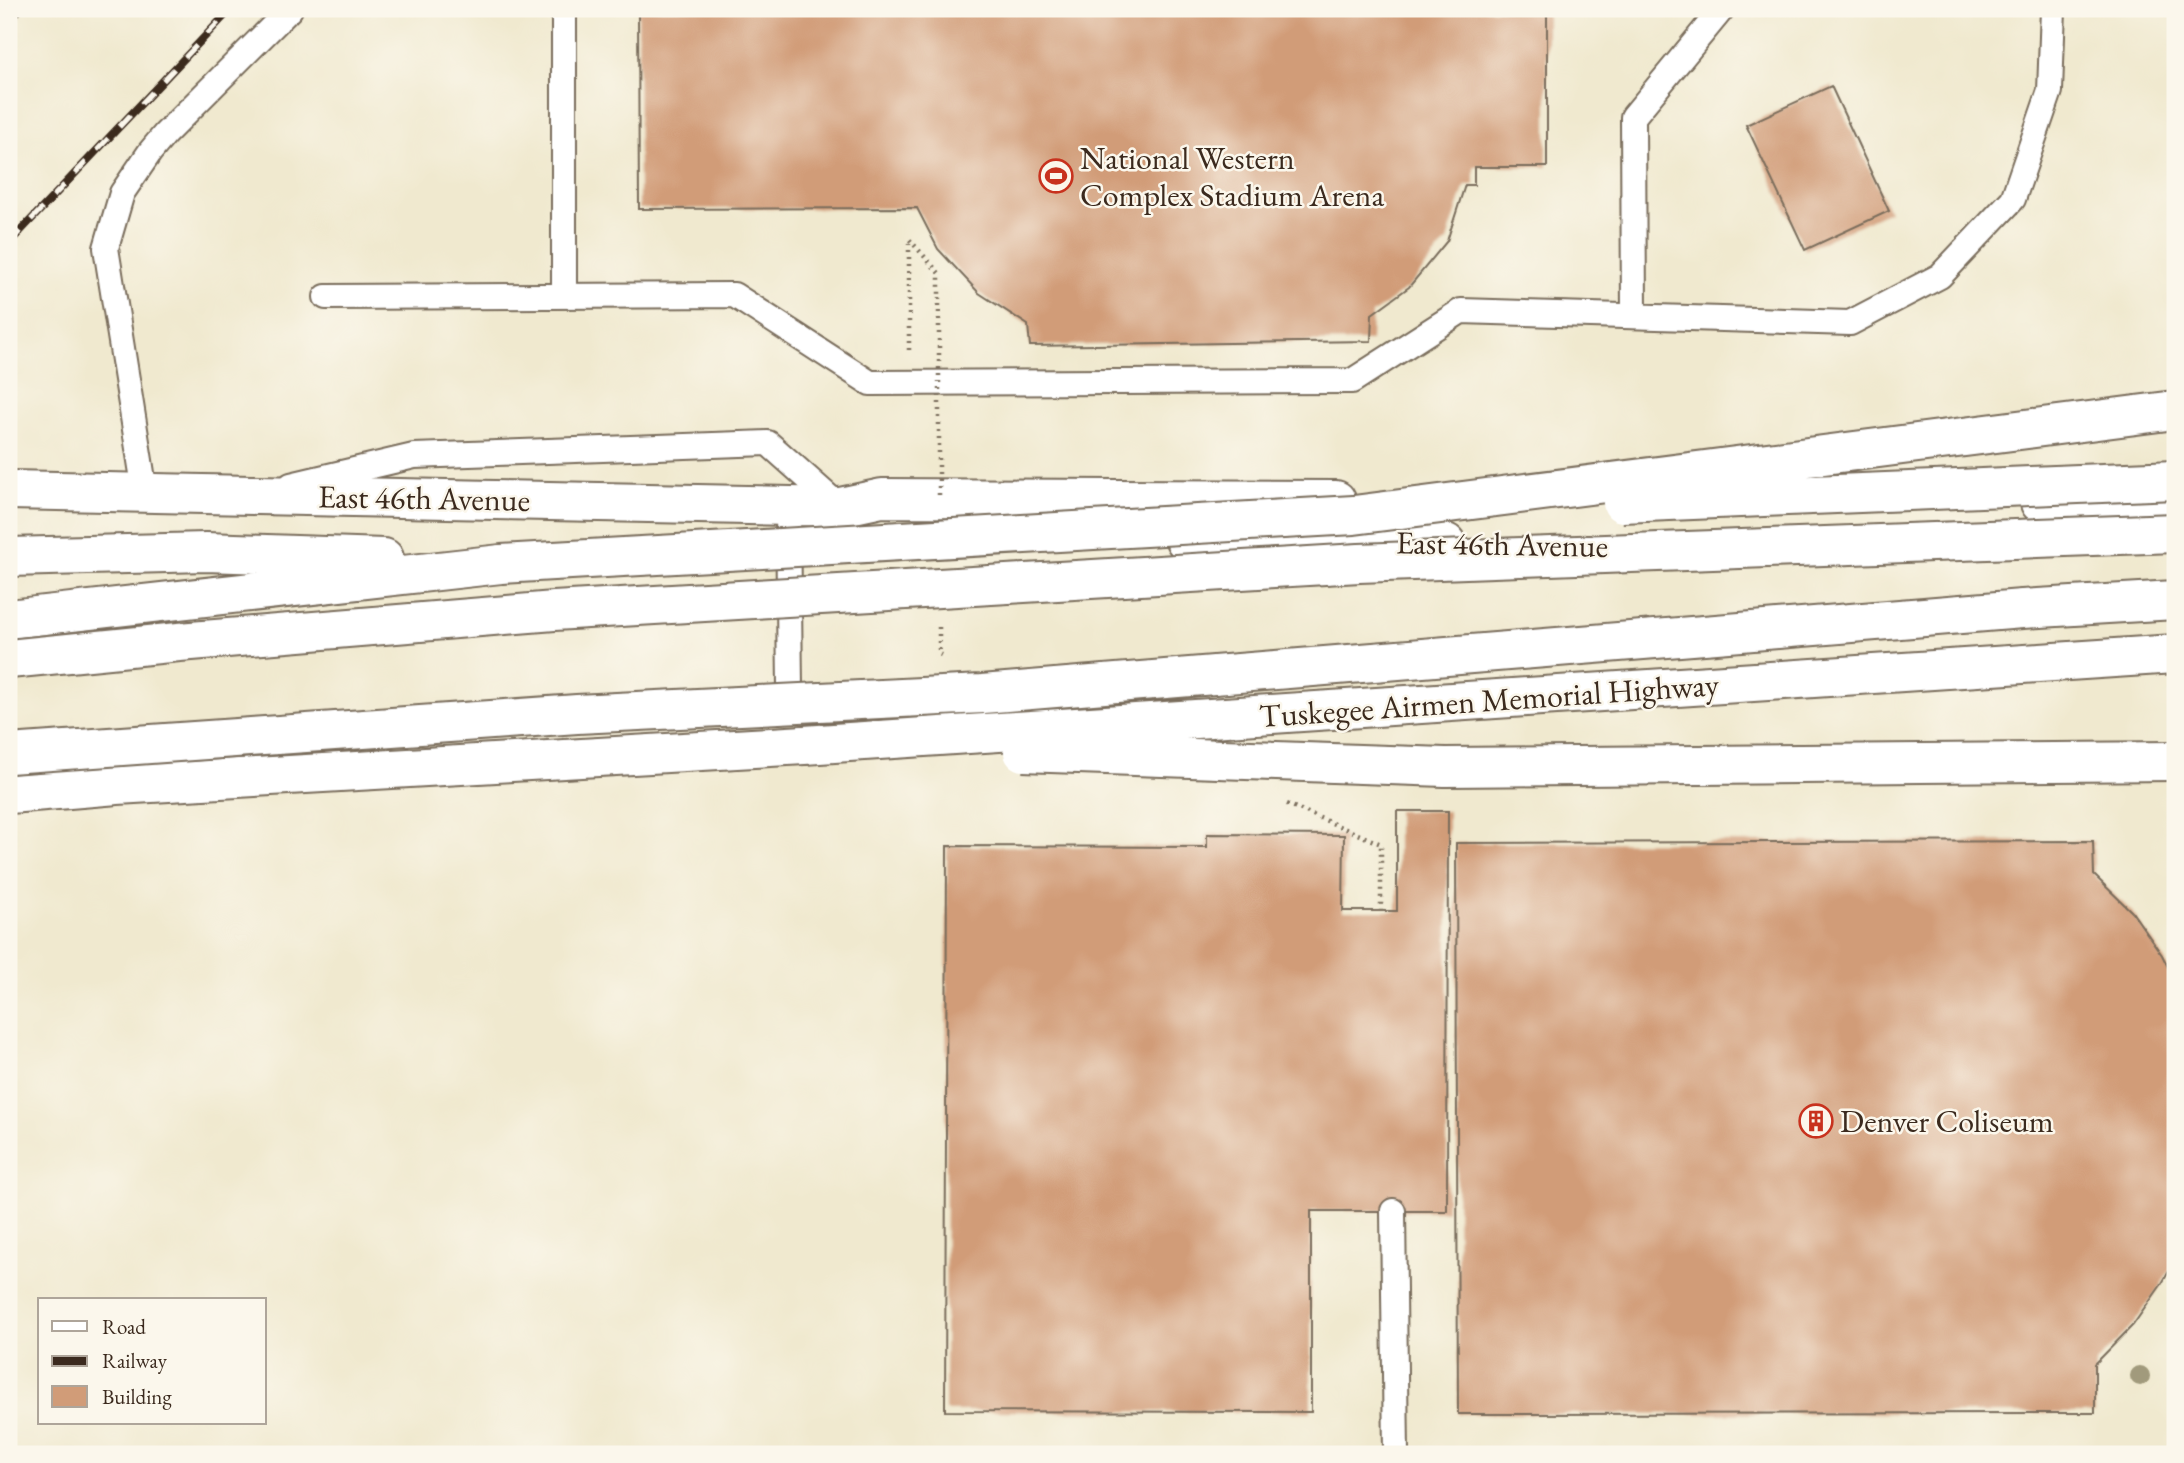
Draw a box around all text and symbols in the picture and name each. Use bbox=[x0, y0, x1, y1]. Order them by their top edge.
place label: National Western Complex Stadium Arena bbox=[1080, 137, 1385, 216]
sports icon: National Western Complex Stadium Arena bbox=[1037, 157, 1075, 195]
street label: East 46th Avenue bbox=[318, 475, 530, 521]
street label: East 46th Avenue bbox=[1396, 521, 1608, 567]
street label: Tuskegee Airmen Memorial Highway bbox=[1258, 663, 1721, 737]
place label: Denver Coliseum bbox=[1840, 1100, 2054, 1142]
building icon: Denver Coliseum bbox=[1797, 1102, 1835, 1140]
legend bbox=[38, 1298, 266, 1424]
text: Road bbox=[102, 1313, 146, 1340]
text: Railway bbox=[102, 1347, 168, 1374]
text: Building bbox=[102, 1383, 172, 1410]

